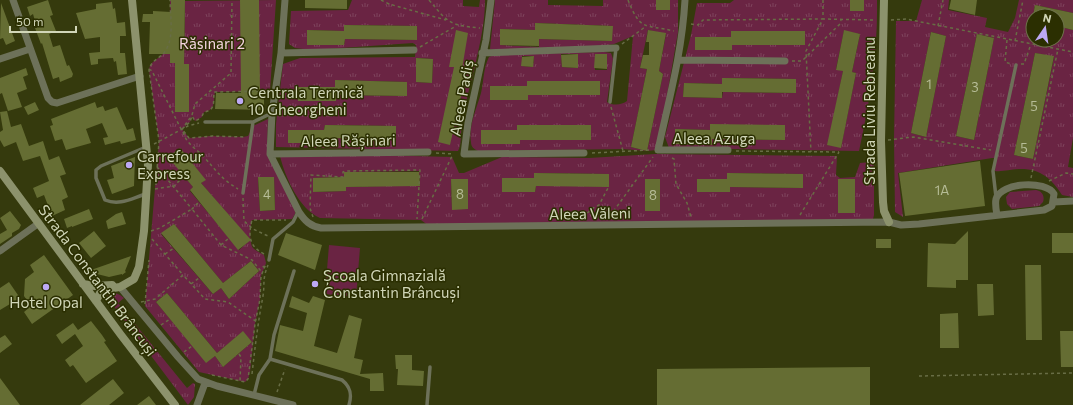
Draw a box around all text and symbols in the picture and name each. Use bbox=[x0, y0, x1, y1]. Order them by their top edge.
scale bar bbox=[10, 8, 76, 34]
north arrow bbox=[1025, 8, 1065, 48]
text: N bbox=[1042, 11, 1053, 25]
text: 50 m bbox=[16, 14, 44, 28]
park label: Rășinari 2 bbox=[179, 34, 245, 54]
street label: Strada Liviu Rebreanu bbox=[860, 37, 878, 185]
street label: Aleea Padiș bbox=[445, 58, 479, 138]
house number: 1 bbox=[926, 76, 932, 92]
house number: 3 bbox=[971, 79, 979, 95]
place label: Centrala Termică 10 Gheorgheni bbox=[248, 83, 364, 118]
marker: Centrala Termică 10 Gheorgheni bbox=[235, 96, 245, 106]
house number: 5 bbox=[1030, 98, 1038, 114]
street label: Aleea Azuga bbox=[673, 129, 755, 147]
street label: Aleea Rășinari bbox=[300, 130, 396, 152]
house number: 5 bbox=[1020, 140, 1028, 156]
place label: Carrefour Express bbox=[137, 147, 204, 182]
marker: Carrefour Express bbox=[124, 160, 134, 170]
house number: 1A bbox=[935, 182, 949, 198]
house number: 4 bbox=[263, 186, 271, 202]
house number: 8 bbox=[456, 186, 464, 202]
house number: 8 bbox=[649, 187, 657, 203]
street label: Strada Constantin Brâncuși bbox=[34, 201, 161, 360]
street label: Aleea Văleni bbox=[549, 203, 631, 223]
place label: Școala Gimnazială Constantin Brâncuși bbox=[323, 266, 460, 303]
marker: Școala Gimnazială Constantin Brâncuși bbox=[310, 279, 320, 289]
marker: Hotel Opal bbox=[41, 282, 51, 292]
place label: Hotel Opal bbox=[9, 293, 83, 311]

